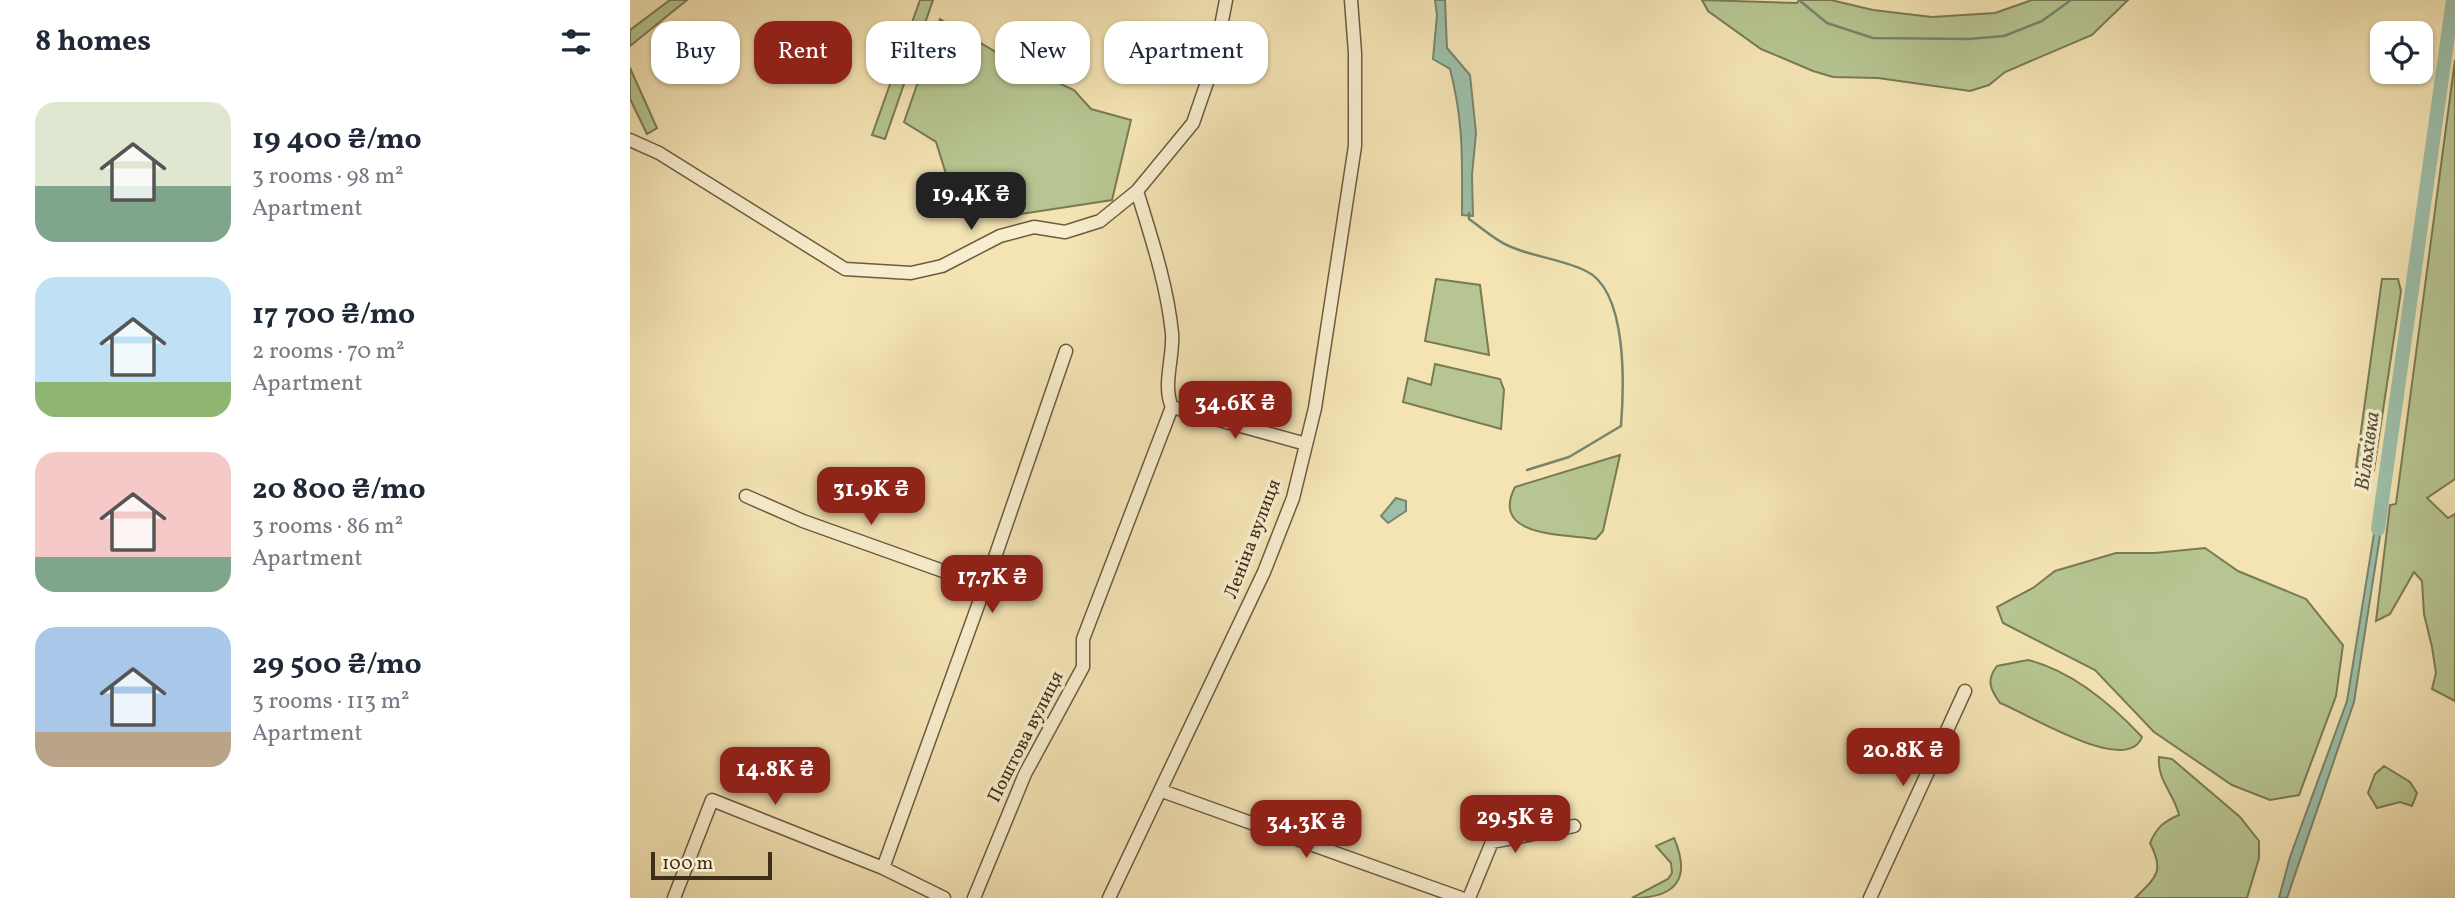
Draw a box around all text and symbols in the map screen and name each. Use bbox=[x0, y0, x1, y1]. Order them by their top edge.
text: 8 homes bbox=[35, 21, 151, 63]
chip: Buy bbox=[651, 21, 740, 84]
chip: Rent bbox=[754, 21, 852, 84]
chip: Filters bbox=[866, 21, 981, 84]
chip: New bbox=[995, 21, 1090, 84]
chip: Apartment bbox=[1104, 21, 1268, 84]
map controls bbox=[2370, 21, 2433, 84]
button: locate bbox=[2370, 21, 2433, 84]
icon: filters bbox=[557, 23, 595, 61]
text: 19 400 ₴/mo bbox=[252, 119, 422, 161]
icon: home bbox=[91, 130, 175, 214]
text: 3 rooms · 98 m² bbox=[252, 161, 404, 193]
pin: 19.4K ₴ bbox=[906, 173, 1036, 232]
text: 19.4K ₴ bbox=[932, 179, 1010, 211]
text: Apartment bbox=[252, 193, 363, 225]
text: 17 700 ₴/mo bbox=[252, 294, 415, 336]
icon: home bbox=[91, 305, 175, 389]
text: 2 rooms · 70 m² bbox=[252, 336, 405, 368]
text: Apartment bbox=[252, 368, 363, 400]
pin: 34.6K ₴ bbox=[1170, 382, 1300, 441]
text: 34.6K ₴ bbox=[1195, 388, 1275, 420]
water label: Вільхівка bbox=[2348, 409, 2388, 492]
pin: 31.9K ₴ bbox=[806, 468, 936, 527]
text: 20 800 ₴/mo bbox=[252, 469, 426, 511]
text: 31.9K ₴ bbox=[833, 474, 909, 506]
street label: Леніна вулиця bbox=[1218, 475, 1288, 603]
icon: home bbox=[91, 480, 175, 564]
text: 3 rooms · 86 m² bbox=[252, 511, 403, 543]
text: Apartment bbox=[252, 543, 363, 575]
pin: 17.7K ₴ bbox=[927, 556, 1057, 615]
text: 17.7K ₴ bbox=[957, 562, 1027, 594]
text: 29 500 ₴/mo bbox=[252, 644, 422, 686]
icon: home bbox=[91, 655, 175, 739]
street label: Поштова вулиця bbox=[982, 667, 1070, 807]
text: 3 rooms · 113 m² bbox=[252, 686, 410, 718]
text: Apartment bbox=[252, 718, 363, 750]
pin: 20.8K ₴ bbox=[1838, 728, 1968, 788]
text: 20.8K ₴ bbox=[1863, 735, 1943, 767]
pin: 14.8K ₴ bbox=[710, 748, 840, 807]
text: 14.8K ₴ bbox=[736, 754, 814, 786]
pin: 29.5K ₴ bbox=[1450, 796, 1580, 855]
pin: 34.3K ₴ bbox=[1241, 800, 1371, 860]
text: 29.5K ₴ bbox=[1476, 802, 1554, 834]
text: 34.3K ₴ bbox=[1266, 807, 1346, 839]
scale bar bbox=[651, 849, 772, 881]
text: 100 m bbox=[662, 851, 713, 877]

